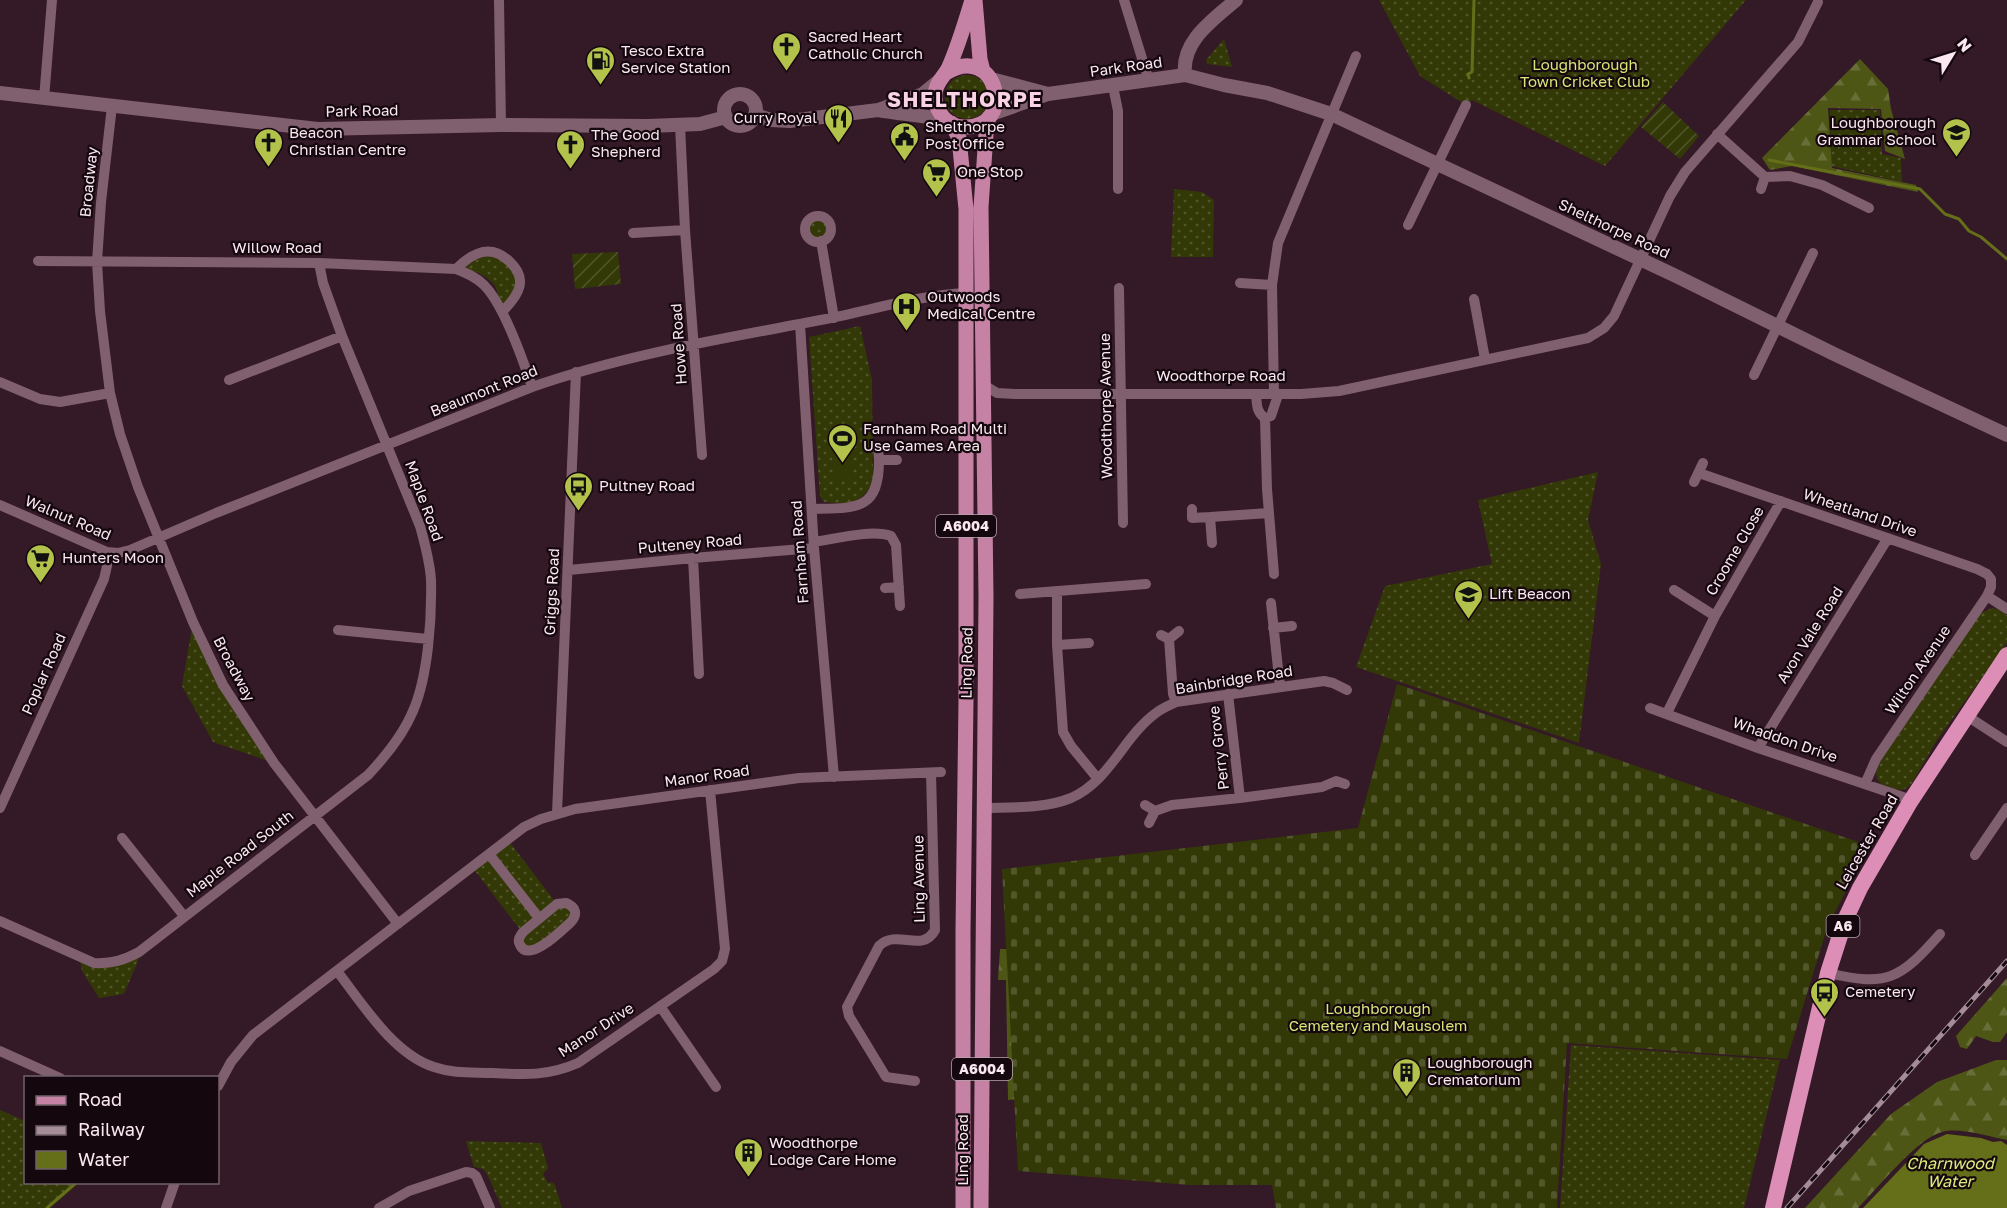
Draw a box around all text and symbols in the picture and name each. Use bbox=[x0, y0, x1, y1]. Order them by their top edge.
north arrow bbox=[1923, 24, 1983, 84]
place label: Sacred Heart Catholic Church bbox=[808, 27, 923, 62]
church icon: Sacred Heart Catholic Church bbox=[771, 30, 803, 72]
text: N bbox=[1953, 34, 1976, 56]
place label: Tesco Extra Service Station bbox=[621, 41, 731, 76]
fuel station icon: Tesco Extra Service Station bbox=[584, 44, 616, 86]
street label: Park Road bbox=[1088, 52, 1163, 80]
park label: Loughborough Town Cricket Club bbox=[1520, 55, 1650, 90]
district label: SHELTHORPE bbox=[887, 86, 1043, 112]
street label: Park Road bbox=[325, 100, 399, 120]
restaurant icon: Curry Royal bbox=[822, 102, 854, 144]
place label: Curry Royal bbox=[733, 108, 817, 126]
place label: Loughborough Grammar School bbox=[1817, 113, 1936, 148]
school or university icon: Loughborough Grammar School bbox=[1941, 116, 1973, 158]
place label: Shelthorpe Post Office bbox=[925, 117, 1005, 152]
public building icon: Shelthorpe Post Office bbox=[888, 120, 920, 162]
place label: Beacon Christian Centre bbox=[289, 123, 406, 158]
place label: The Good Shepherd bbox=[591, 125, 661, 160]
church icon: Beacon Christian Centre bbox=[252, 126, 284, 168]
church icon: The Good Shepherd bbox=[554, 128, 586, 170]
street label: Broadway bbox=[75, 145, 101, 218]
supermarket icon: One Stop bbox=[920, 156, 952, 198]
place label: One Stop bbox=[957, 162, 1023, 180]
street label: Shelthorpe Road bbox=[1556, 194, 1673, 262]
street label: Willow Road bbox=[232, 238, 322, 256]
place label: Outwoods Medical Centre bbox=[927, 287, 1036, 322]
hospital icon: Outwoods Medical Centre bbox=[890, 290, 922, 332]
street label: Howe Road bbox=[666, 303, 690, 385]
street label: Woodthorpe Avenue bbox=[1095, 333, 1115, 479]
street label: Beaumont Road bbox=[427, 360, 540, 420]
street label: Woodthorpe Road bbox=[1156, 366, 1286, 384]
place label: Farnham Road Multi Use Games Area bbox=[863, 419, 1007, 454]
sports icon: Farnham Road Multi Use Games Area bbox=[826, 422, 858, 464]
street label: Maple Road bbox=[402, 458, 448, 543]
bus stop icon: Pultney Road bbox=[562, 470, 594, 512]
place label: Pultney Road bbox=[599, 476, 695, 494]
street label: Wheatland Drive bbox=[1801, 484, 1920, 540]
street label: Walnut Road bbox=[23, 491, 114, 543]
street label: Farnham Road bbox=[786, 500, 812, 604]
street label: Croome Close bbox=[1701, 502, 1767, 598]
road number: A6004 bbox=[936, 515, 996, 537]
street label: Pulteney Road bbox=[637, 529, 743, 557]
supermarket icon: Hunters Moon bbox=[25, 542, 57, 584]
place label: Hunters Moon bbox=[62, 548, 164, 566]
street label: Griggs Road bbox=[540, 548, 562, 636]
school or university icon: Lift Beacon bbox=[1452, 578, 1484, 620]
street label: Avon Vale Road bbox=[1772, 583, 1846, 686]
place label: Lift Beacon bbox=[1489, 584, 1571, 602]
street label: Wilton Avenue bbox=[1881, 621, 1954, 718]
street label: Ling Road bbox=[956, 627, 976, 699]
street label: Poplar Road bbox=[17, 630, 69, 717]
street label: Broadway bbox=[210, 633, 260, 705]
street label: Bainbridge Road bbox=[1174, 661, 1294, 697]
street label: Perry Grove bbox=[1204, 705, 1232, 791]
street label: Whaddon Drive bbox=[1731, 713, 1840, 766]
street label: Manor Road bbox=[663, 760, 751, 790]
street label: Leicester Road bbox=[1832, 791, 1901, 892]
street label: Maple Road South bbox=[182, 806, 297, 901]
street label: Ling Avenue bbox=[908, 835, 928, 923]
road number: A6 bbox=[1826, 915, 1860, 937]
bus stop icon: Cemetery bbox=[1808, 976, 1840, 1018]
place label: Cemetery bbox=[1845, 982, 1916, 1000]
street label: Manor Drive bbox=[554, 998, 637, 1060]
park label: Loughborough Cemetery and Mausolem bbox=[1289, 999, 1467, 1034]
place label: Loughborough Crematorium bbox=[1427, 1053, 1532, 1088]
building icon: Loughborough Crematorium bbox=[1390, 1056, 1422, 1098]
road number: A6004 bbox=[952, 1058, 1012, 1080]
legend bbox=[24, 1076, 219, 1184]
text: Road bbox=[78, 1088, 122, 1110]
street label: Ling Road bbox=[953, 1114, 971, 1186]
text: Railway bbox=[78, 1118, 145, 1140]
place label: Woodthorpe Lodge Care Home bbox=[769, 1133, 897, 1168]
building icon: Woodthorpe Lodge Care Home bbox=[732, 1136, 764, 1178]
text: Water bbox=[78, 1148, 129, 1170]
water label: Charnwood Water bbox=[1906, 1153, 1996, 1191]

